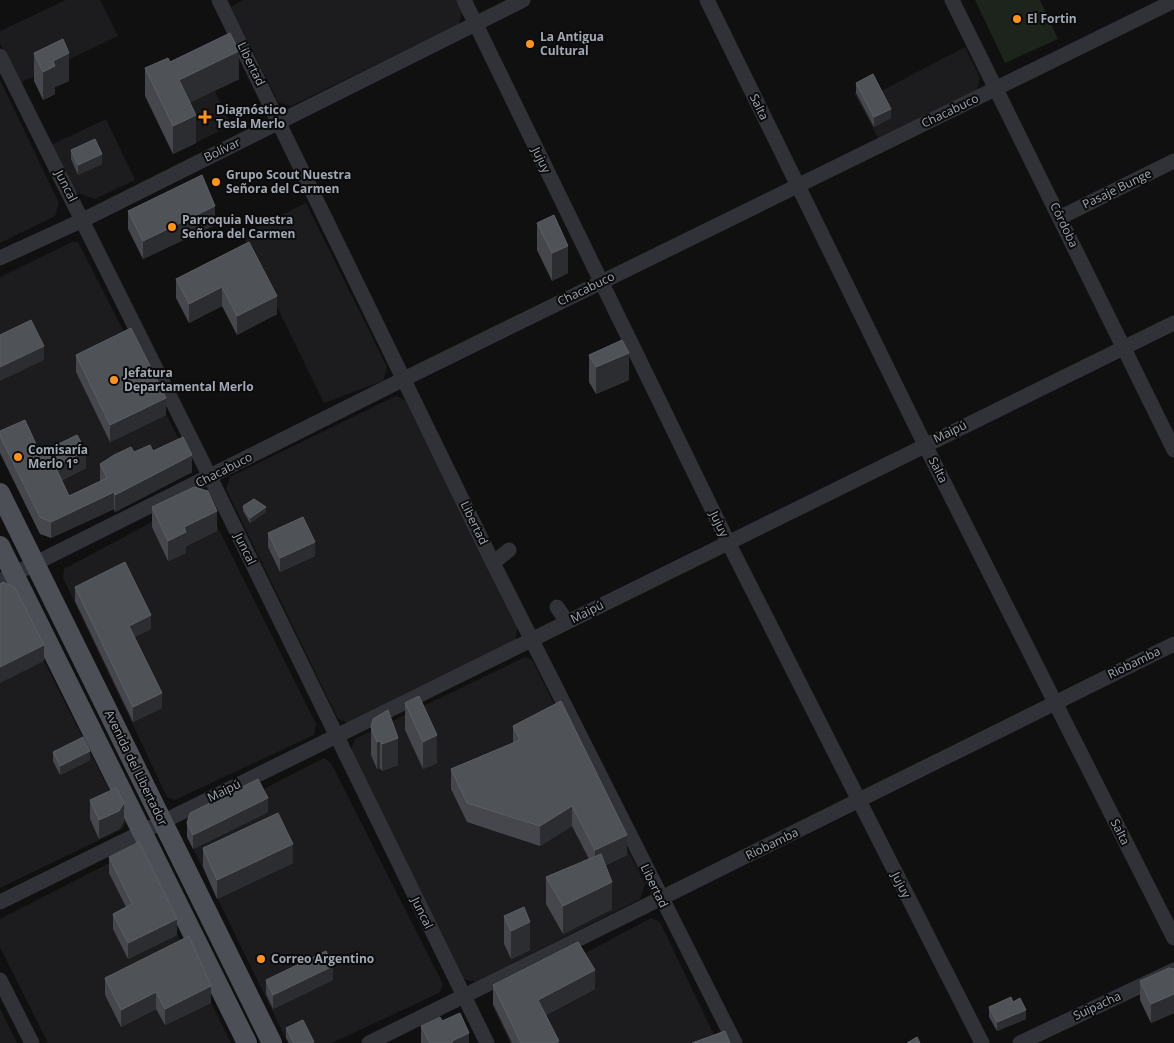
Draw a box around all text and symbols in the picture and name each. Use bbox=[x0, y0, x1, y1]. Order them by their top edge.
place label: El Fortin bbox=[1027, 10, 1077, 27]
marker: El Fortin bbox=[1011, 13, 1023, 25]
place label: La Antigua Cultural bbox=[540, 28, 604, 59]
marker: La Antigua Cultural bbox=[524, 38, 536, 50]
street label: Libertad bbox=[234, 39, 269, 88]
street label: Chacabuco bbox=[918, 89, 981, 132]
street label: Salta bbox=[746, 91, 773, 123]
place label: Diagnóstico Tesla Merlo bbox=[216, 101, 286, 132]
marker: Diagnóstico Tesla Merlo bbox=[198, 110, 212, 124]
street label: Bolívar bbox=[201, 133, 243, 166]
street label: Jujuy bbox=[527, 143, 555, 177]
street label: Pasaje Bunge bbox=[1079, 164, 1154, 213]
street label: Juncal bbox=[51, 166, 82, 205]
place label: Grupo Scout Nuestra Señora del Carmen bbox=[226, 166, 351, 197]
marker: Grupo Scout Nuestra Señora del Carmen bbox=[210, 176, 222, 188]
street label: Córdoba bbox=[1046, 199, 1083, 250]
place label: Parroquia Nuestra Señora del Carmen bbox=[182, 211, 295, 242]
marker: Parroquia Nuestra Señora del Carmen bbox=[166, 221, 178, 233]
street label: Chacabuco bbox=[554, 267, 617, 310]
place label: Jefatura Departamental Merlo bbox=[123, 364, 254, 395]
marker: Jefatura Departamental Merlo bbox=[108, 374, 120, 386]
street label: Maipú bbox=[930, 416, 969, 447]
place label: Comisaría Merlo 1° bbox=[28, 441, 88, 472]
street label: Chacabuco bbox=[192, 448, 255, 491]
marker: Comisaría Merlo 1° bbox=[12, 451, 24, 463]
street label: Salta bbox=[925, 454, 952, 486]
street label: Libertad bbox=[457, 498, 492, 547]
street label: Jujuy bbox=[705, 507, 733, 541]
street label: Juncal bbox=[230, 529, 260, 568]
street label: Maipú bbox=[567, 596, 606, 627]
street label: Riobamba bbox=[1105, 642, 1163, 683]
street label: Avenida del Libertador bbox=[101, 707, 172, 829]
street label: Maipú bbox=[204, 775, 243, 806]
street label: Salta bbox=[1107, 816, 1134, 848]
street label: Riobamba bbox=[743, 823, 801, 864]
street label: Libertad bbox=[637, 861, 672, 910]
street label: Jujuy bbox=[887, 868, 916, 902]
street label: Juncal bbox=[407, 893, 437, 932]
place label: Correo Argentino bbox=[271, 950, 374, 967]
marker: Correo Argentino bbox=[255, 953, 267, 965]
street label: Suipacha bbox=[1070, 987, 1123, 1024]

